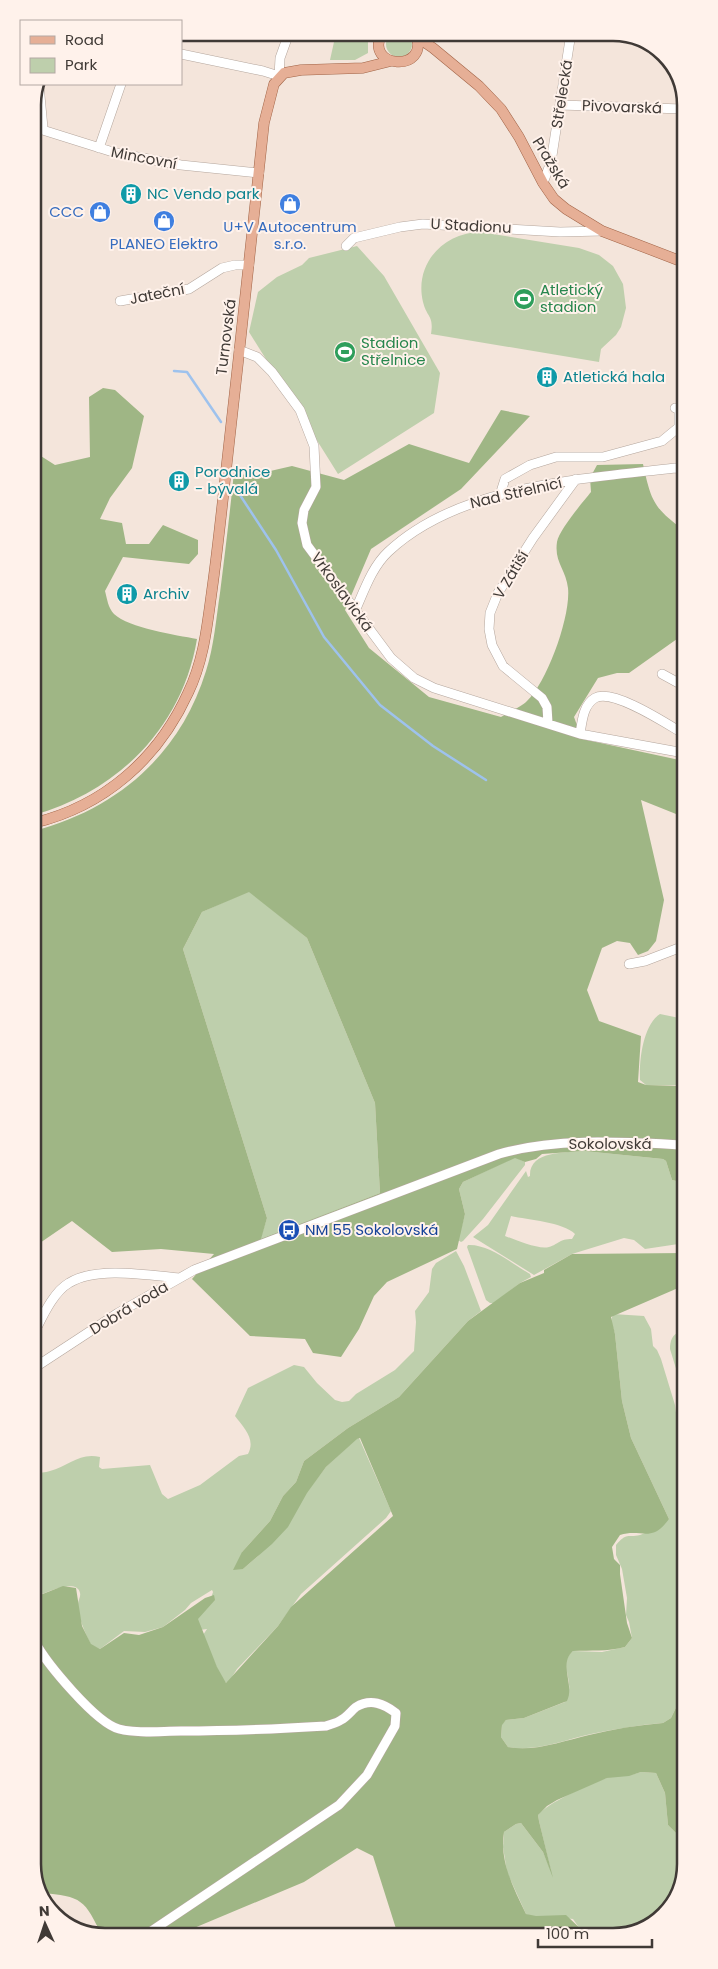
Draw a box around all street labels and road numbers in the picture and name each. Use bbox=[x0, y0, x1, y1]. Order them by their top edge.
street label: Střelecká bbox=[546, 58, 577, 130]
street label: Pivovarská bbox=[582, 95, 662, 118]
street label: Pražská bbox=[528, 133, 575, 193]
street label: Mincovní bbox=[109, 141, 179, 174]
street label: U Stadionu bbox=[430, 213, 512, 238]
street label: Jateční bbox=[128, 278, 186, 309]
street label: Turnovská bbox=[210, 298, 241, 376]
street label: Nad Střelnicí bbox=[468, 472, 564, 513]
street label: V Zátiší bbox=[488, 546, 533, 603]
street label: Vrkoslavická bbox=[306, 548, 378, 636]
street label: Sokolovská bbox=[568, 1133, 652, 1154]
street label: Dobrá voda bbox=[85, 1276, 172, 1339]

